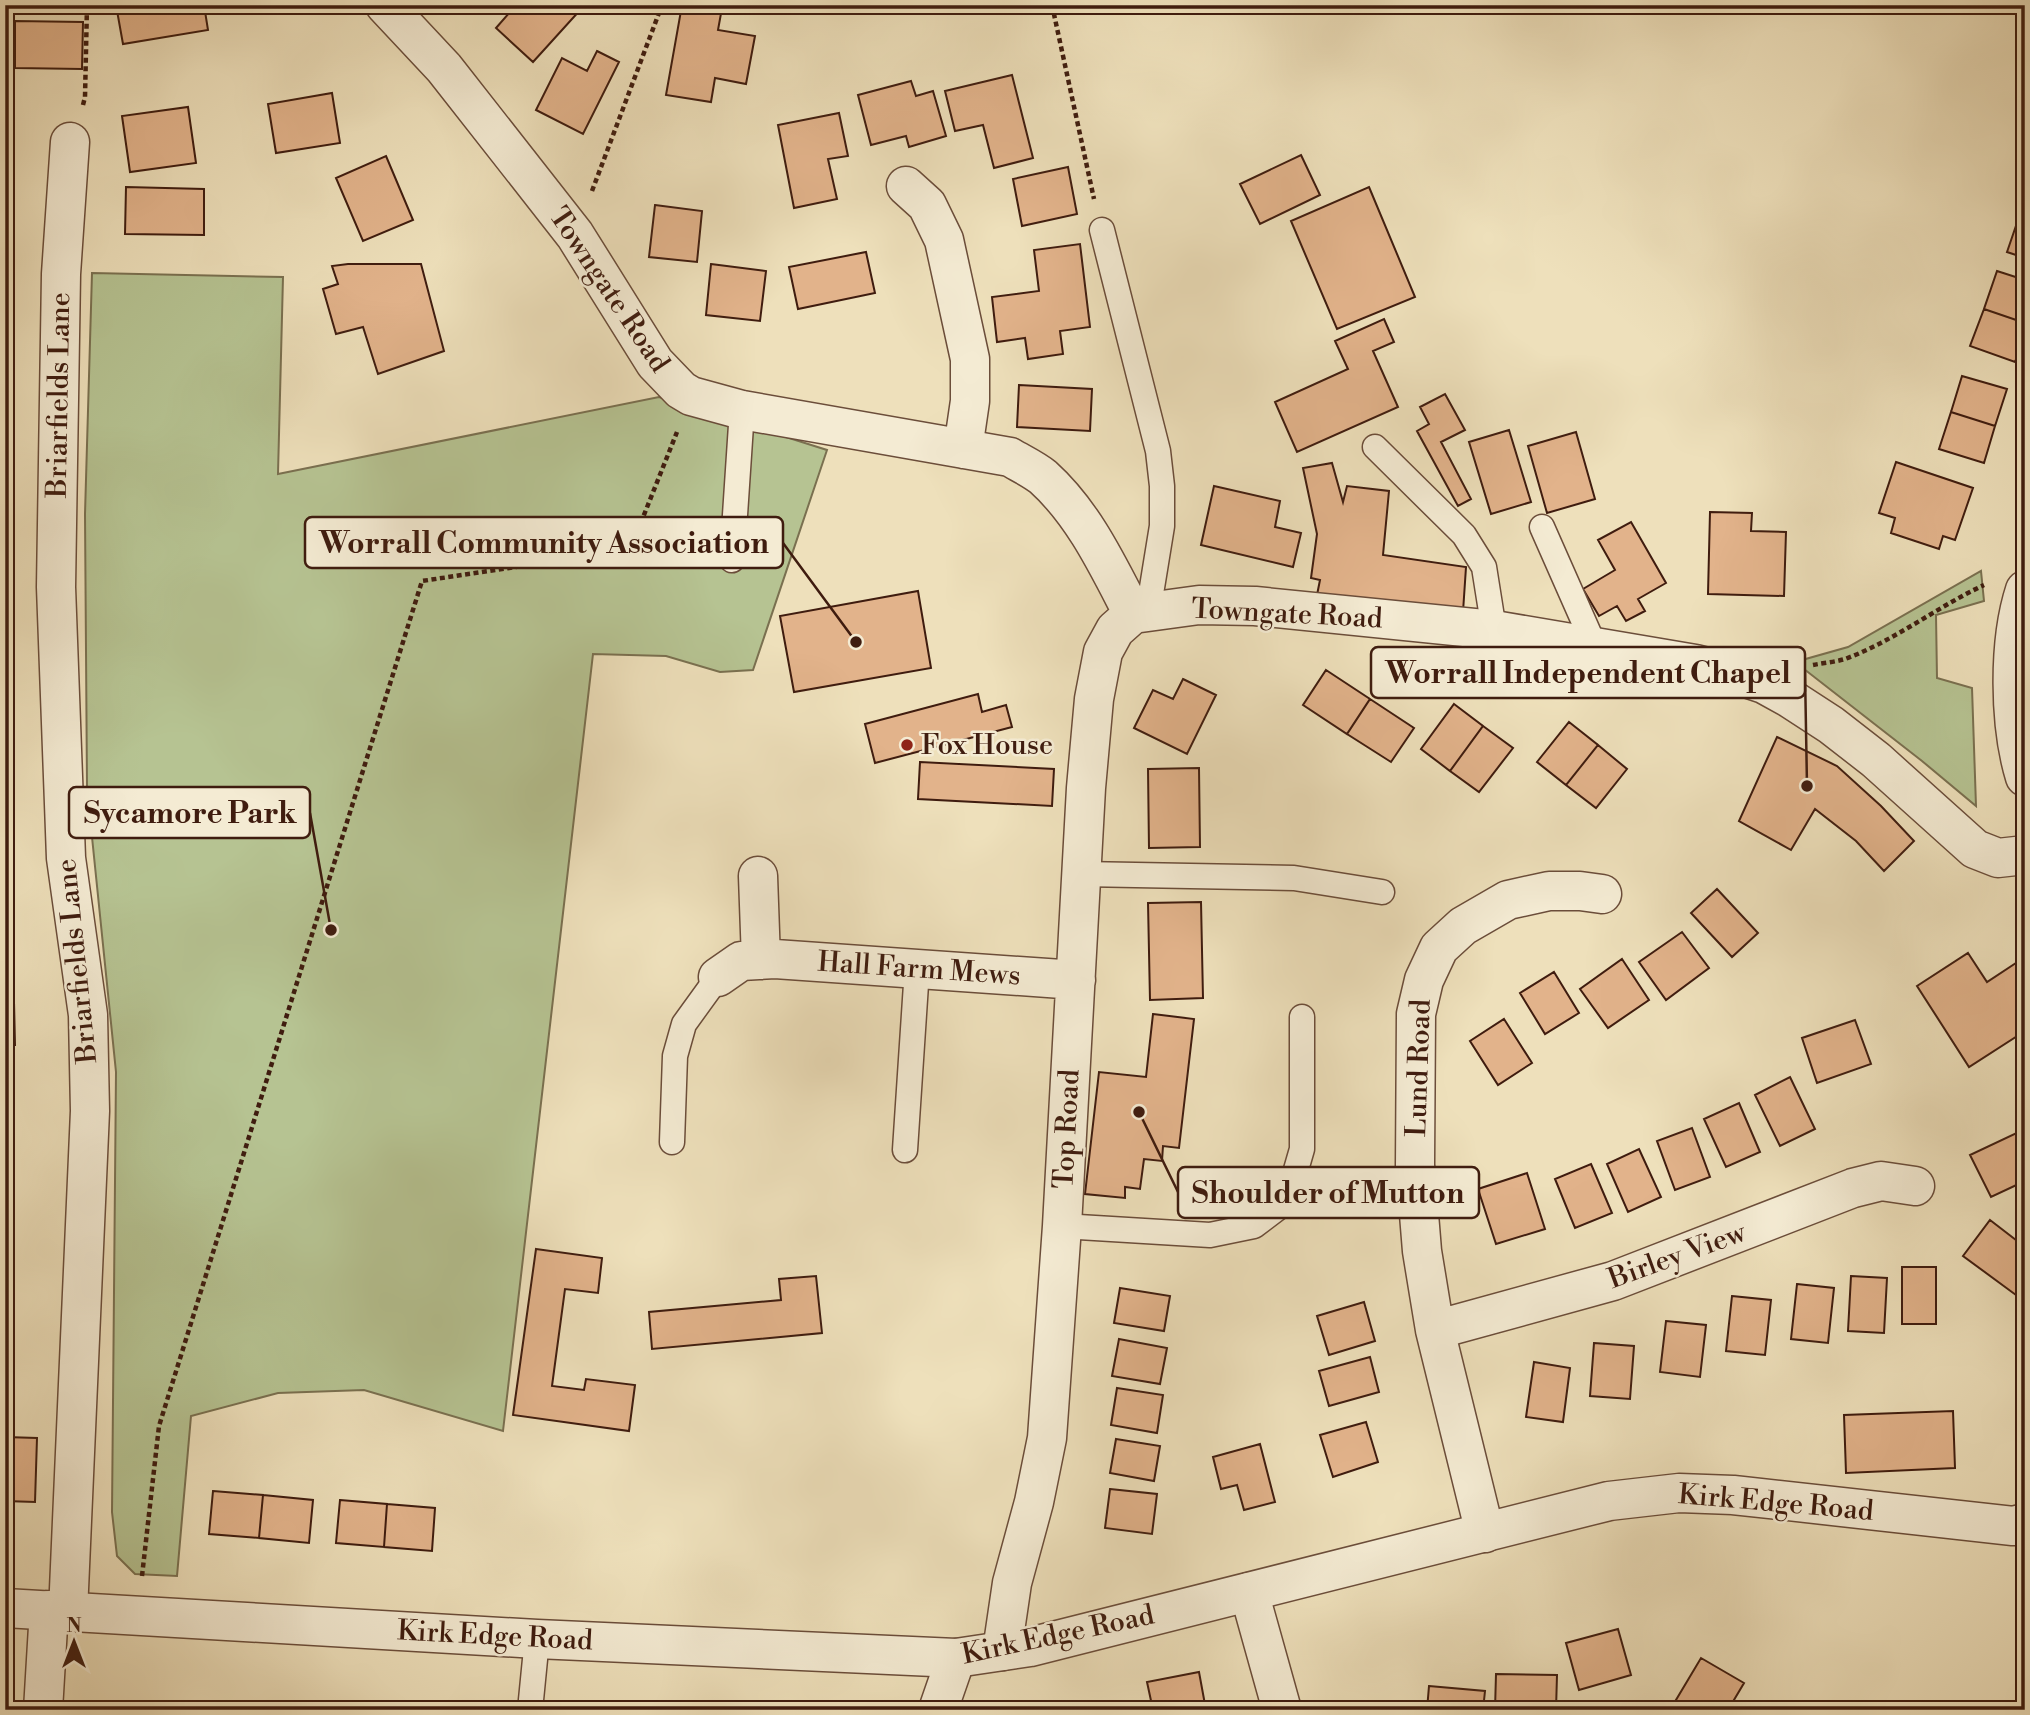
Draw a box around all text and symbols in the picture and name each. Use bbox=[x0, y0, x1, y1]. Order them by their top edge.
street label: Towngate Road bbox=[541, 201, 677, 379]
street label: Briarfields Lane bbox=[40, 292, 78, 499]
callout: Worrall Community Association bbox=[305, 517, 783, 568]
text: Worrall Community Association bbox=[318, 525, 770, 563]
street label: Towngate Road bbox=[1190, 592, 1384, 636]
callout: Worrall Independent Chapel bbox=[1371, 647, 1805, 698]
text: Worrall Independent Chapel bbox=[1384, 655, 1791, 693]
place label: Fox House bbox=[921, 728, 1053, 763]
marker: Fox House bbox=[899, 737, 915, 753]
callout: Sycamore Park bbox=[69, 787, 310, 838]
text: Sycamore Park bbox=[83, 795, 297, 833]
street label: Briarfields Lane bbox=[49, 857, 105, 1066]
street label: Hall Farm Mews bbox=[816, 944, 1022, 994]
street label: Lund Road bbox=[1399, 998, 1439, 1137]
street label: Top Road bbox=[1046, 1068, 1088, 1190]
callout: Shoulder of Mutton bbox=[1178, 1167, 1479, 1218]
text: Shoulder of Mutton bbox=[1192, 1175, 1465, 1213]
street label: Birley View bbox=[1603, 1215, 1751, 1297]
street label: Kirk Edge Road bbox=[1677, 1477, 1875, 1529]
street label: Kirk Edge Road bbox=[958, 1597, 1158, 1672]
north arrow bbox=[38, 1606, 108, 1676]
street label: Kirk Edge Road bbox=[396, 1613, 594, 1659]
text: N bbox=[66, 1614, 82, 1638]

